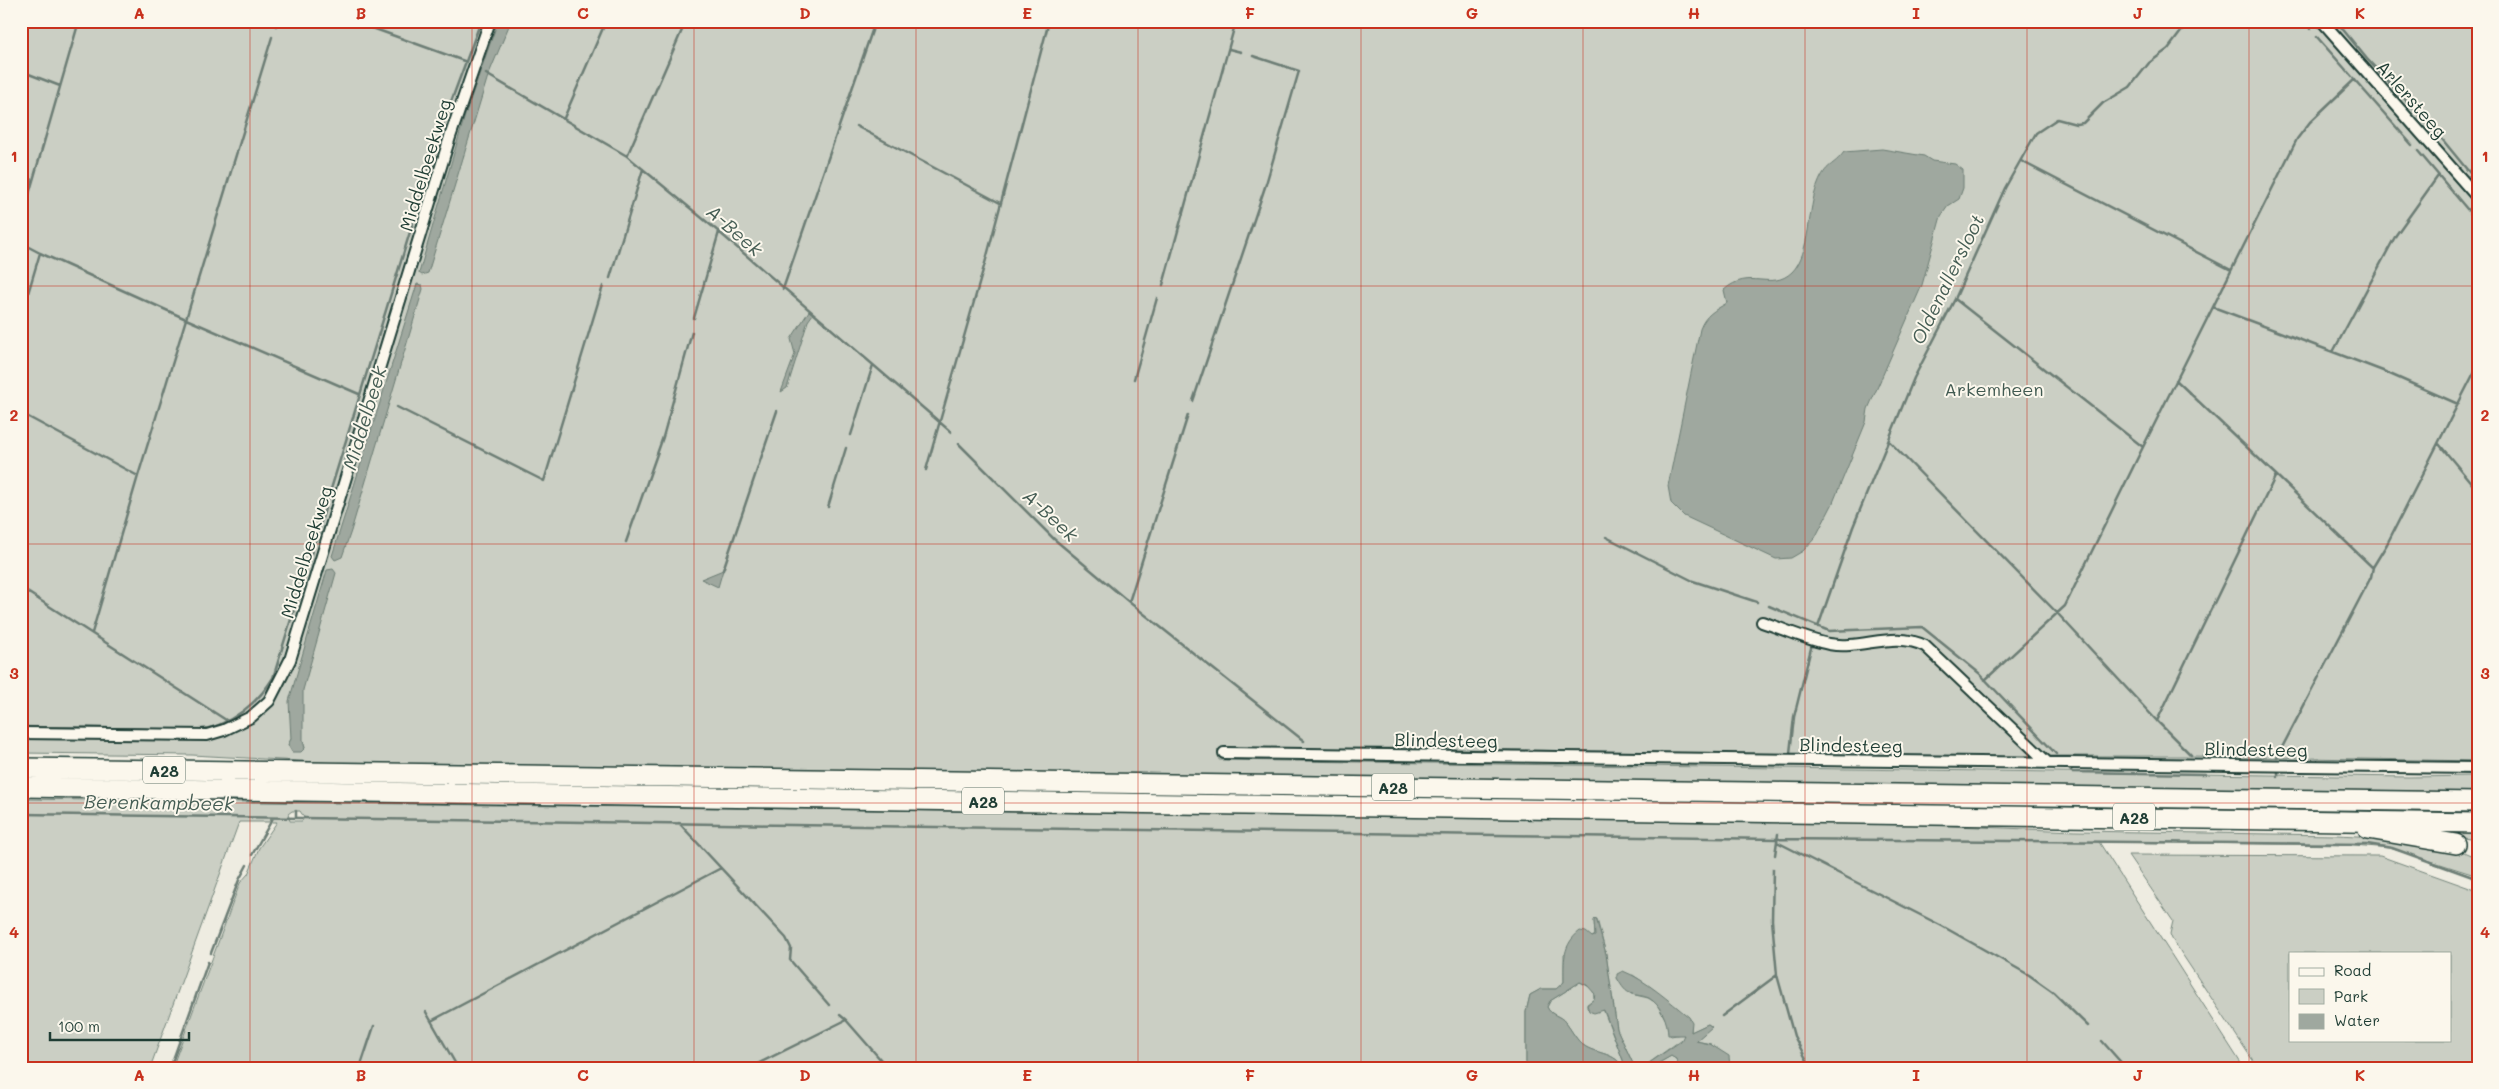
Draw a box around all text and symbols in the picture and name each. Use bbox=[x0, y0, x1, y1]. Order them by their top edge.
text: A bbox=[133, 2, 145, 23]
text: B bbox=[356, 2, 366, 23]
text: C bbox=[577, 2, 589, 23]
text: D bbox=[799, 2, 811, 23]
text: E bbox=[1022, 2, 1032, 23]
text: F bbox=[1245, 2, 1255, 23]
text: G bbox=[1466, 2, 1478, 23]
text: H bbox=[1688, 2, 1700, 23]
text: I bbox=[1912, 2, 1920, 23]
text: J bbox=[2133, 2, 2143, 23]
text: K bbox=[2355, 2, 2365, 23]
street label: Arlersteeg bbox=[2372, 55, 2452, 143]
street label: Middelbeekweg bbox=[393, 96, 457, 234]
text: 1 bbox=[10, 145, 18, 166]
text: 1 bbox=[2481, 145, 2489, 166]
water label: A-Beek bbox=[702, 199, 769, 262]
water label: Oldenallersloot bbox=[1905, 210, 1989, 348]
water label: Middelbeek bbox=[336, 362, 392, 473]
park label: Arkemheen bbox=[1945, 377, 2043, 401]
text: 2 bbox=[10, 404, 19, 425]
text: 2 bbox=[2481, 404, 2490, 425]
street label: Middelbeekweg bbox=[274, 483, 338, 621]
water label: A-Beek bbox=[1018, 483, 1085, 547]
text: 3 bbox=[9, 662, 19, 683]
text: 3 bbox=[2480, 662, 2490, 683]
street label: Blindesteeg bbox=[1394, 727, 1498, 753]
street label: Blindesteeg bbox=[1799, 732, 1903, 758]
street label: Blindesteeg bbox=[2204, 736, 2308, 762]
road number: A28 bbox=[143, 756, 185, 784]
road number: A28 bbox=[1372, 774, 1414, 800]
water label: Berenkampbeek bbox=[84, 788, 235, 816]
road number: A28 bbox=[962, 788, 1004, 814]
road number: A28 bbox=[2113, 804, 2155, 830]
text: 4 bbox=[9, 921, 19, 942]
text: 4 bbox=[2480, 921, 2490, 942]
legend bbox=[2289, 952, 2452, 1042]
text: Road bbox=[2334, 960, 2371, 980]
text: Park bbox=[2334, 986, 2368, 1006]
scale bar bbox=[50, 1009, 189, 1041]
text: Water bbox=[2334, 1010, 2380, 1030]
text: 100 m bbox=[58, 1016, 100, 1036]
text: A bbox=[133, 1064, 145, 1085]
text: B bbox=[356, 1064, 366, 1085]
text: C bbox=[577, 1064, 589, 1085]
text: D bbox=[799, 1064, 811, 1085]
text: E bbox=[1022, 1064, 1032, 1085]
text: F bbox=[1245, 1064, 1255, 1085]
text: G bbox=[1466, 1064, 1478, 1085]
text: H bbox=[1688, 1064, 1700, 1085]
text: I bbox=[1912, 1064, 1920, 1085]
text: J bbox=[2133, 1064, 2143, 1085]
text: K bbox=[2355, 1064, 2365, 1085]

